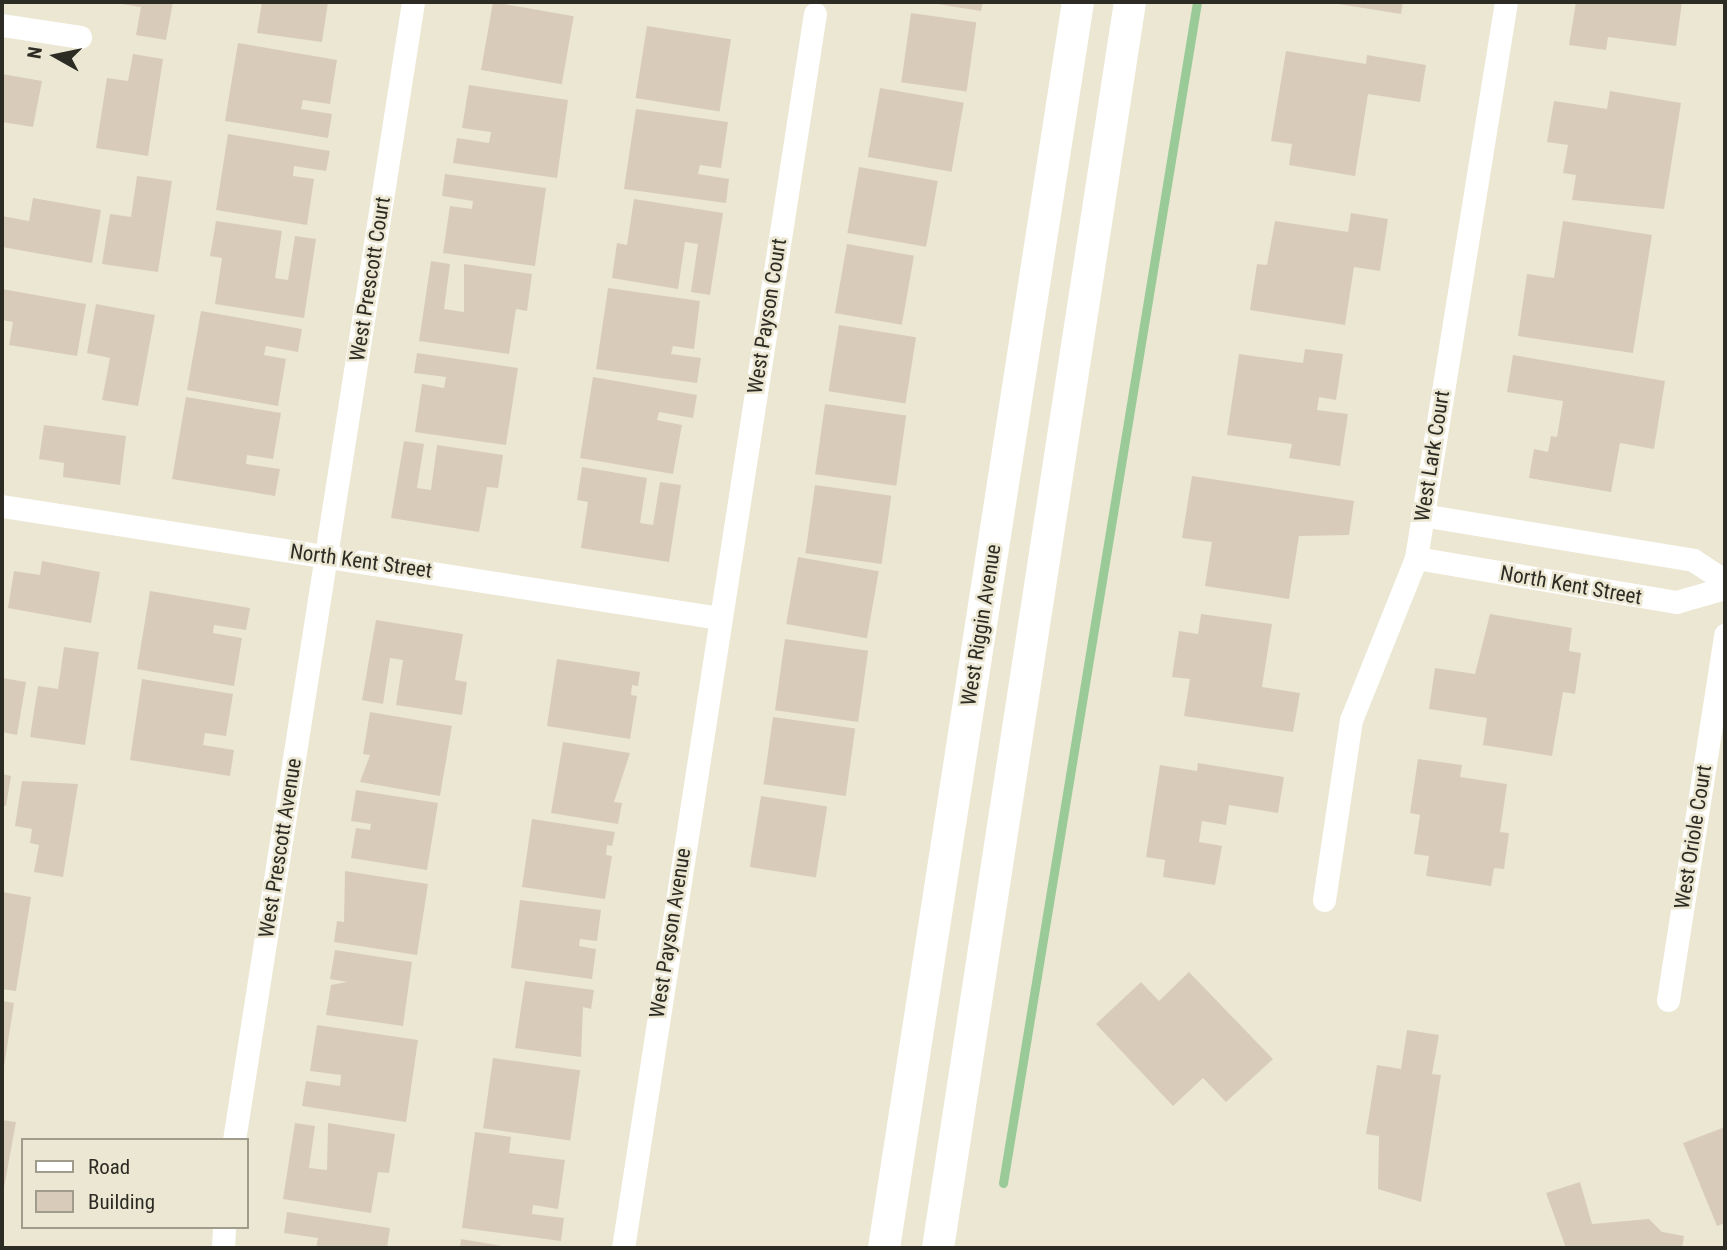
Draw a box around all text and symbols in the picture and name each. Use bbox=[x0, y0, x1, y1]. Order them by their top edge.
north arrow bbox=[21, 21, 91, 91]
text: N bbox=[22, 45, 47, 60]
street label: West Prescott Court bbox=[345, 195, 395, 363]
street label: West Payson Court bbox=[742, 236, 792, 396]
street label: West Lark Court bbox=[1409, 389, 1455, 523]
street label: North Kent Street bbox=[288, 539, 434, 583]
street label: West Riggin Avenue bbox=[956, 542, 1006, 708]
street label: North Kent Street bbox=[1498, 560, 1644, 610]
street label: West Prescott Avenue bbox=[253, 756, 307, 940]
street label: West Oriole Court bbox=[1669, 763, 1717, 911]
street label: West Payson Avenue bbox=[644, 846, 696, 1020]
legend bbox=[21, 1138, 248, 1229]
text: Road bbox=[88, 1155, 130, 1179]
text: Building bbox=[88, 1190, 155, 1214]

